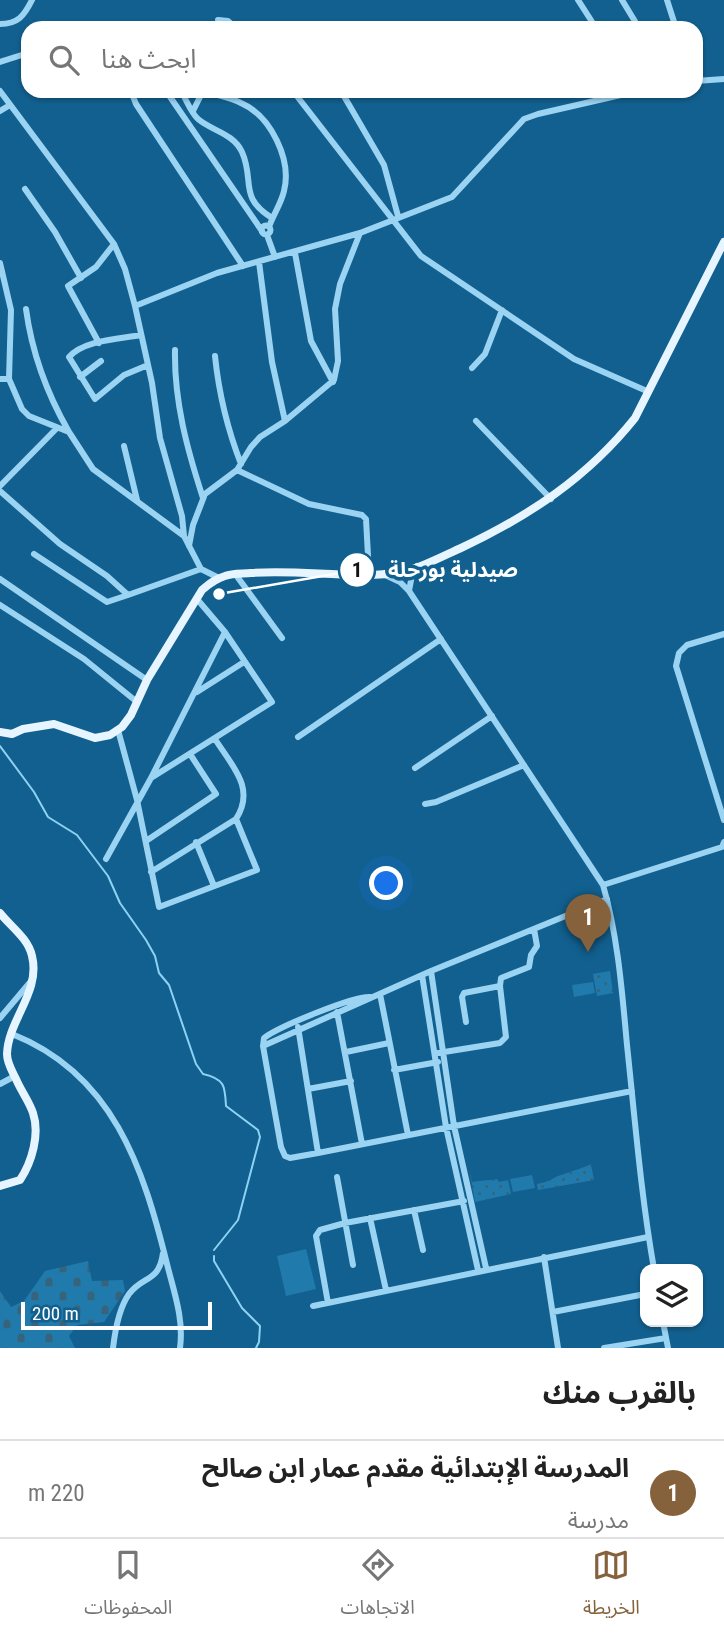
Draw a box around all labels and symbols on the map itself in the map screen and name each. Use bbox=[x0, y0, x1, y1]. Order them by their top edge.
callout: صيدلية بورحلة bbox=[339, 549, 532, 591]
text: 1 bbox=[352, 558, 362, 582]
text: صيدلية بورحلة bbox=[388, 558, 518, 582]
your location bbox=[369, 866, 403, 900]
pin: 1 bbox=[565, 894, 611, 952]
scale bar bbox=[21, 1299, 212, 1331]

